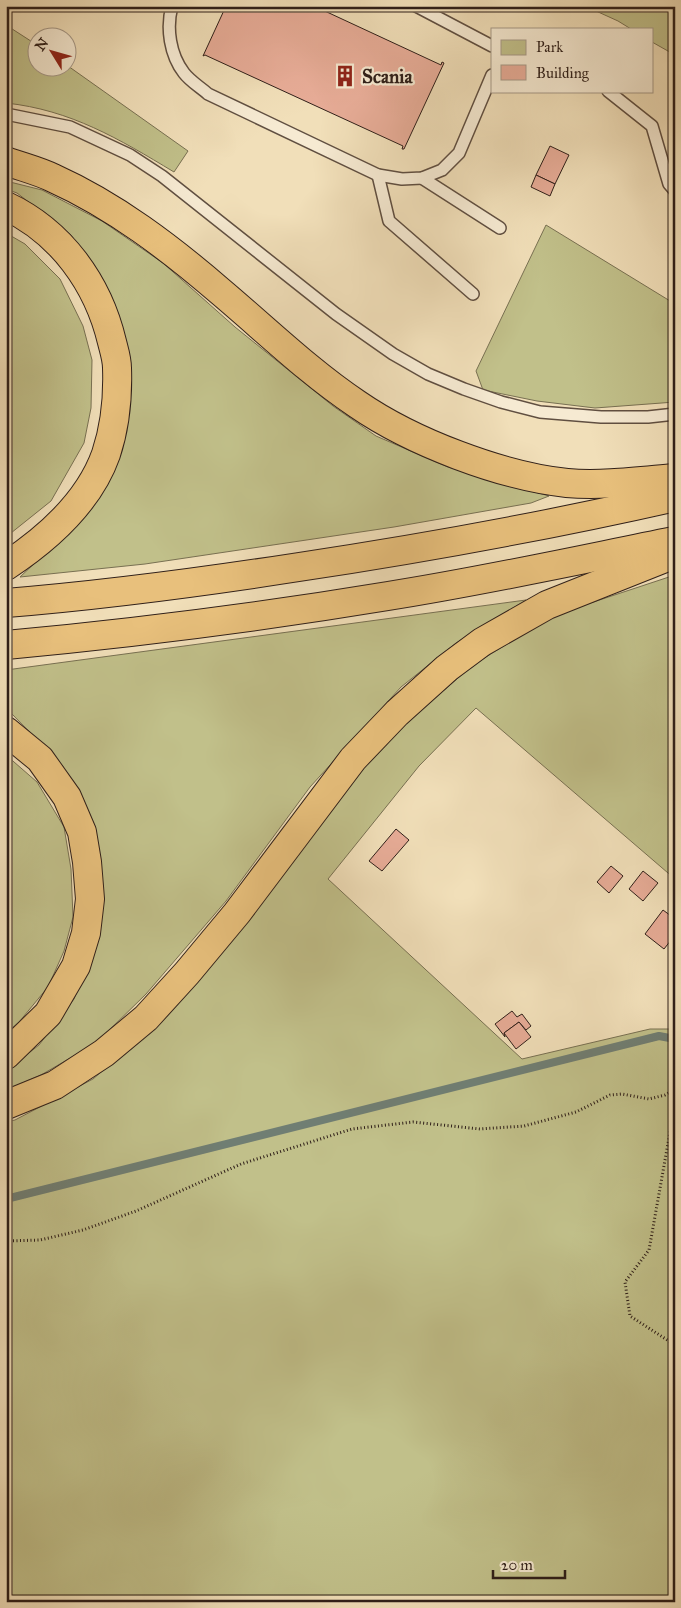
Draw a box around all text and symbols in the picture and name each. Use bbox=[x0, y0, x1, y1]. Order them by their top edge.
north arrow bbox=[28, 28, 78, 78]
legend bbox=[491, 28, 654, 92]
text: N bbox=[32, 35, 52, 54]
text: Park bbox=[536, 38, 563, 56]
building icon: Scania bbox=[332, 63, 358, 89]
text: Building bbox=[536, 64, 590, 82]
place label: Scania bbox=[362, 65, 413, 88]
scale bar bbox=[493, 1548, 566, 1580]
text: 20 m bbox=[501, 1556, 533, 1574]

